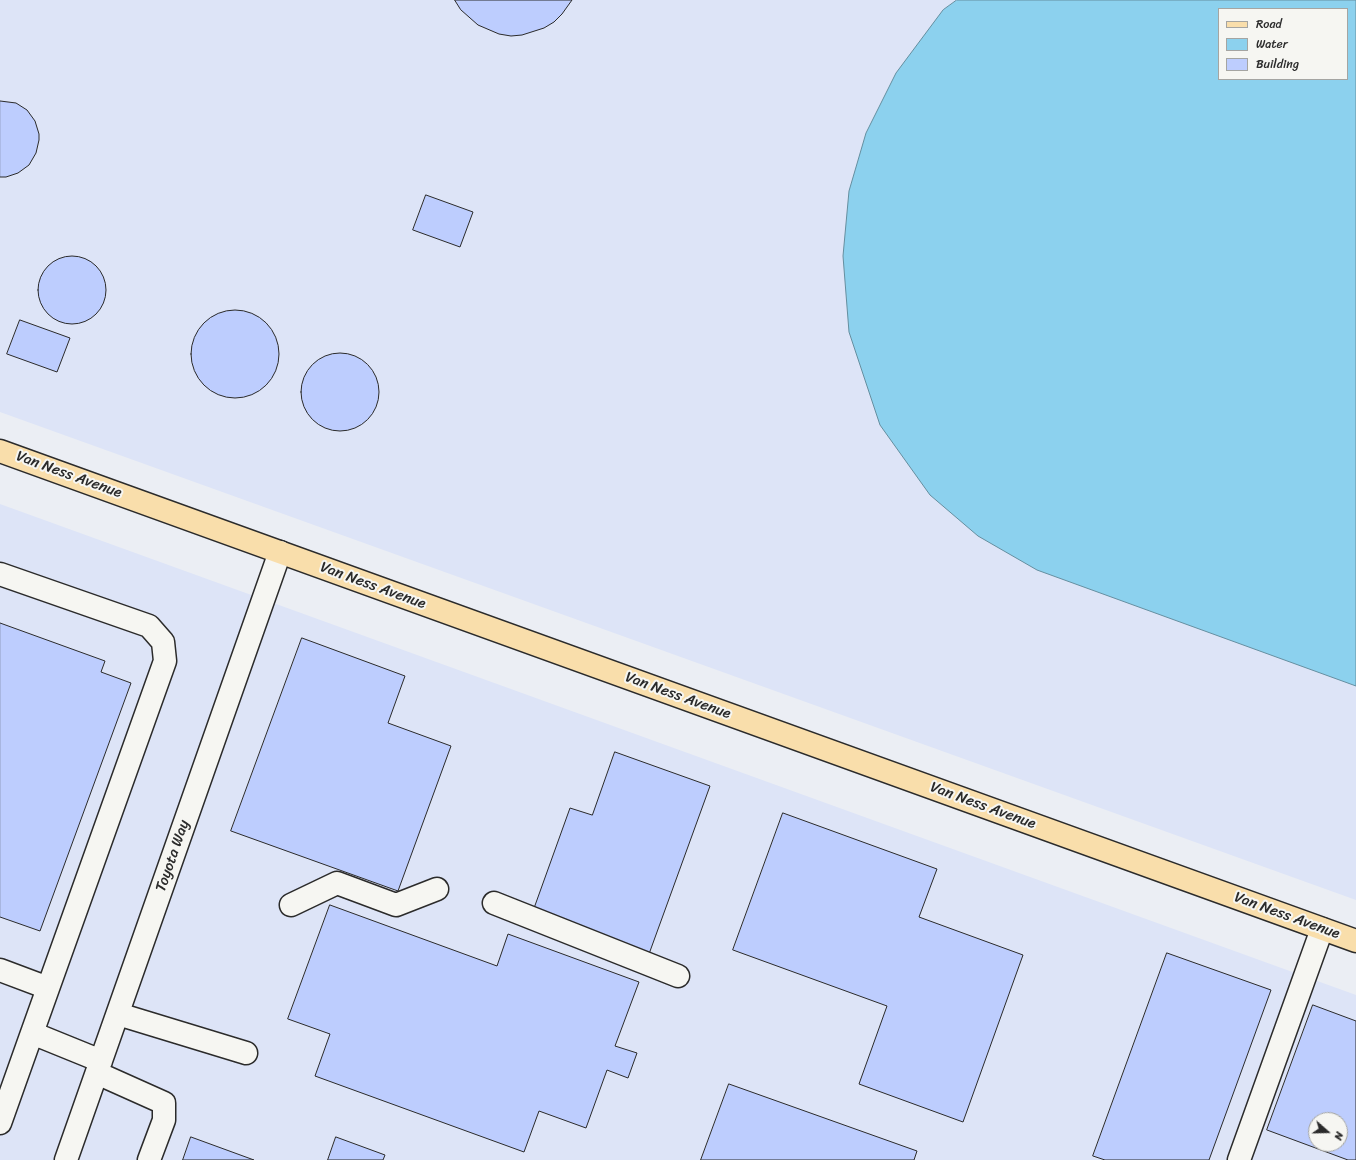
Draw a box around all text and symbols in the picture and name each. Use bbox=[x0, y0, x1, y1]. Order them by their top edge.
legend bbox=[1218, 8, 1348, 80]
text: Road bbox=[1256, 13, 1282, 35]
text: Water bbox=[1256, 33, 1288, 55]
text: Building bbox=[1256, 53, 1299, 75]
street label: Van Ness Avenue bbox=[14, 448, 124, 502]
street label: Van Ness Avenue bbox=[318, 559, 428, 613]
street label: Van Ness Avenue bbox=[623, 669, 733, 723]
street label: Van Ness Avenue bbox=[928, 779, 1038, 833]
street label: Toyota Way bbox=[152, 818, 194, 894]
street label: Van Ness Avenue bbox=[1232, 889, 1342, 943]
north arrow bbox=[1308, 1112, 1348, 1152]
text: N bbox=[1329, 1129, 1349, 1143]

